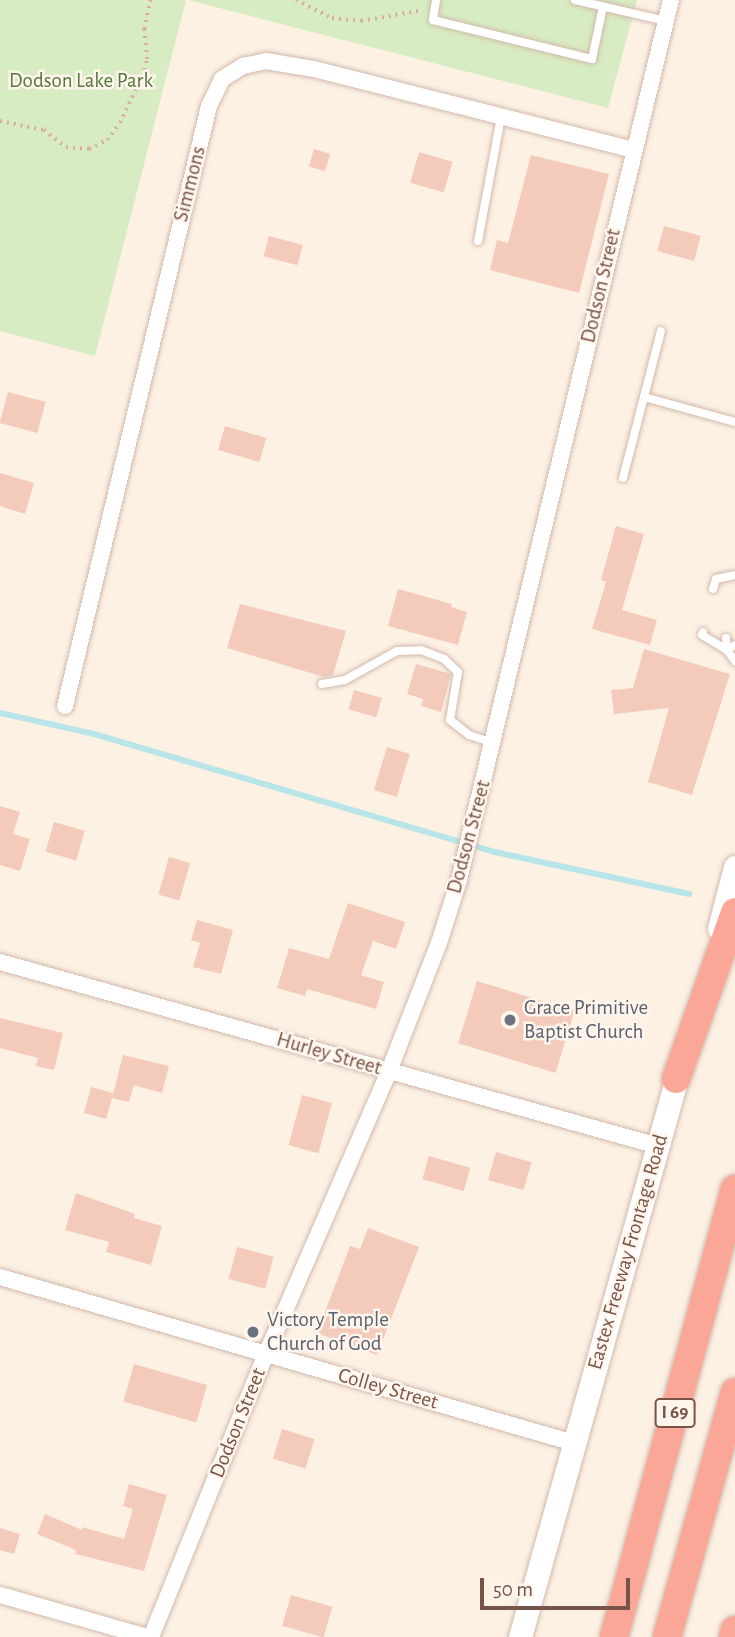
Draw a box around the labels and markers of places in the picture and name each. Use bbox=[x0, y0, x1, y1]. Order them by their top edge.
place label: Grace Primitive Baptist Church bbox=[524, 995, 648, 1045]
marker: Grace Primitive Baptist Church bbox=[502, 1012, 518, 1028]
place label: Victory Temple Church of God bbox=[267, 1307, 389, 1357]
marker: Victory Temple Church of God bbox=[245, 1324, 261, 1340]

